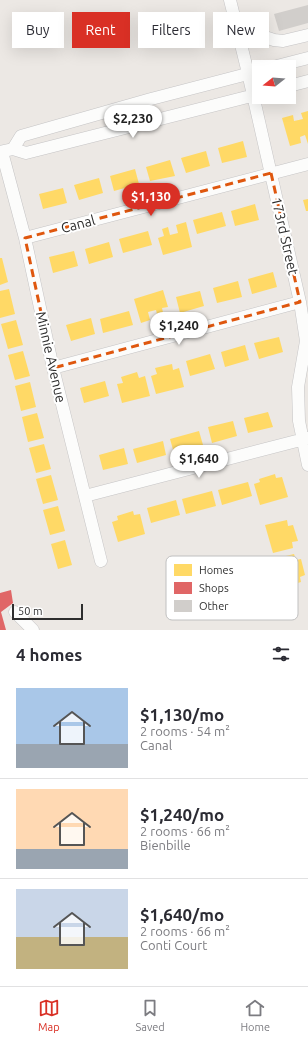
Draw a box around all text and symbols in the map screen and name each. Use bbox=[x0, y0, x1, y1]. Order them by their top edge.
chip: Buy bbox=[12, 12, 64, 48]
chip: Rent bbox=[72, 12, 130, 48]
chip: Filters bbox=[138, 12, 205, 48]
chip: New bbox=[213, 12, 269, 48]
north arrow bbox=[252, 60, 296, 104]
map controls bbox=[252, 60, 296, 104]
pin: $2,230 bbox=[100, 105, 166, 139]
text: $2,230 bbox=[113, 111, 153, 125]
pin: $1,130 bbox=[118, 183, 184, 217]
text: $1,130 bbox=[131, 189, 171, 203]
street label: 173rd Street bbox=[268, 195, 302, 277]
street label: Canal bbox=[59, 212, 97, 236]
street label: Minnie Avenue bbox=[33, 310, 69, 404]
pin: $1,240 bbox=[146, 312, 212, 346]
text: $1,240 bbox=[159, 318, 199, 332]
pin: $1,640 bbox=[166, 445, 232, 479]
text: $1,640 bbox=[179, 451, 219, 465]
legend bbox=[166, 556, 298, 620]
text: Homes bbox=[199, 564, 234, 576]
text: Shops bbox=[199, 582, 229, 594]
text: Other bbox=[199, 600, 229, 612]
scale bar bbox=[12, 602, 83, 621]
text: 50 m bbox=[18, 605, 42, 617]
icon: filters bbox=[270, 643, 292, 665]
text: 4 homes bbox=[16, 645, 82, 664]
icon: home bbox=[48, 704, 96, 752]
text: $1,130/mo bbox=[140, 705, 224, 724]
text: 2 rooms · 54 m² bbox=[140, 724, 230, 738]
text: Canal bbox=[140, 738, 172, 752]
icon: home bbox=[48, 805, 96, 853]
text: $1,240/mo bbox=[140, 805, 224, 824]
text: 2 rooms · 66 m² bbox=[140, 824, 230, 838]
text: Bienbille bbox=[140, 838, 191, 852]
icon: home bbox=[48, 905, 96, 953]
text: $1,640/mo bbox=[140, 905, 224, 924]
text: 2 rooms · 66 m² bbox=[140, 924, 230, 938]
text: Conti Court bbox=[140, 938, 207, 952]
tab: Map bbox=[38, 997, 60, 1033]
tab: Saved bbox=[136, 997, 165, 1033]
tab: Home bbox=[240, 997, 270, 1033]

